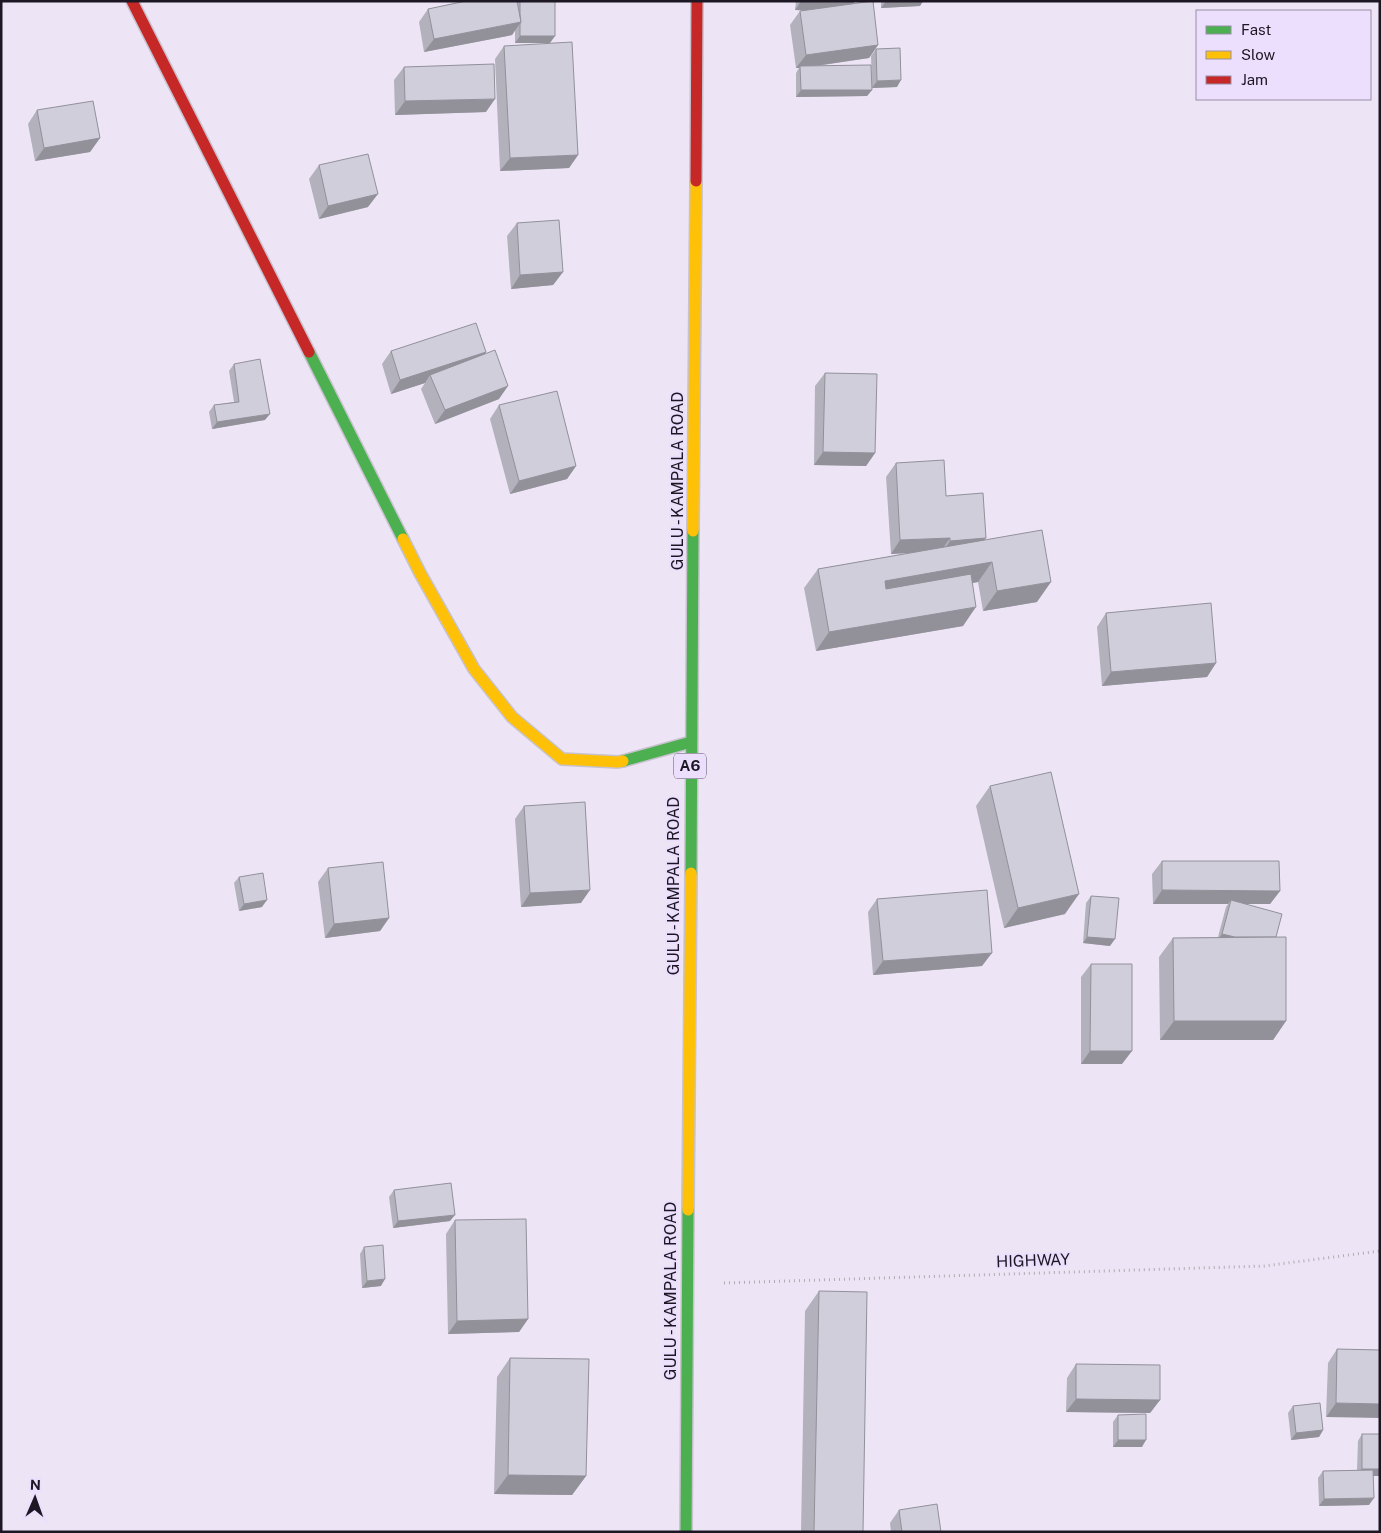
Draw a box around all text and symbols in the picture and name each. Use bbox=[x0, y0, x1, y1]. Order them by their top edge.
legend bbox=[1196, 10, 1371, 100]
text: Fast bbox=[1241, 21, 1271, 38]
text: Slow bbox=[1241, 46, 1276, 63]
text: Jam bbox=[1241, 71, 1268, 88]
street label: GULU - KAMPALA ROAD bbox=[668, 392, 687, 570]
road number: A6 bbox=[674, 754, 706, 778]
street label: GULU - KAMPALA ROAD bbox=[664, 797, 683, 975]
street label: GULU - KAMPALA ROAD bbox=[661, 1202, 680, 1380]
street label: HIGHWAY bbox=[996, 1250, 1071, 1271]
north arrow bbox=[10, 1473, 60, 1523]
text: N bbox=[30, 1477, 41, 1493]

